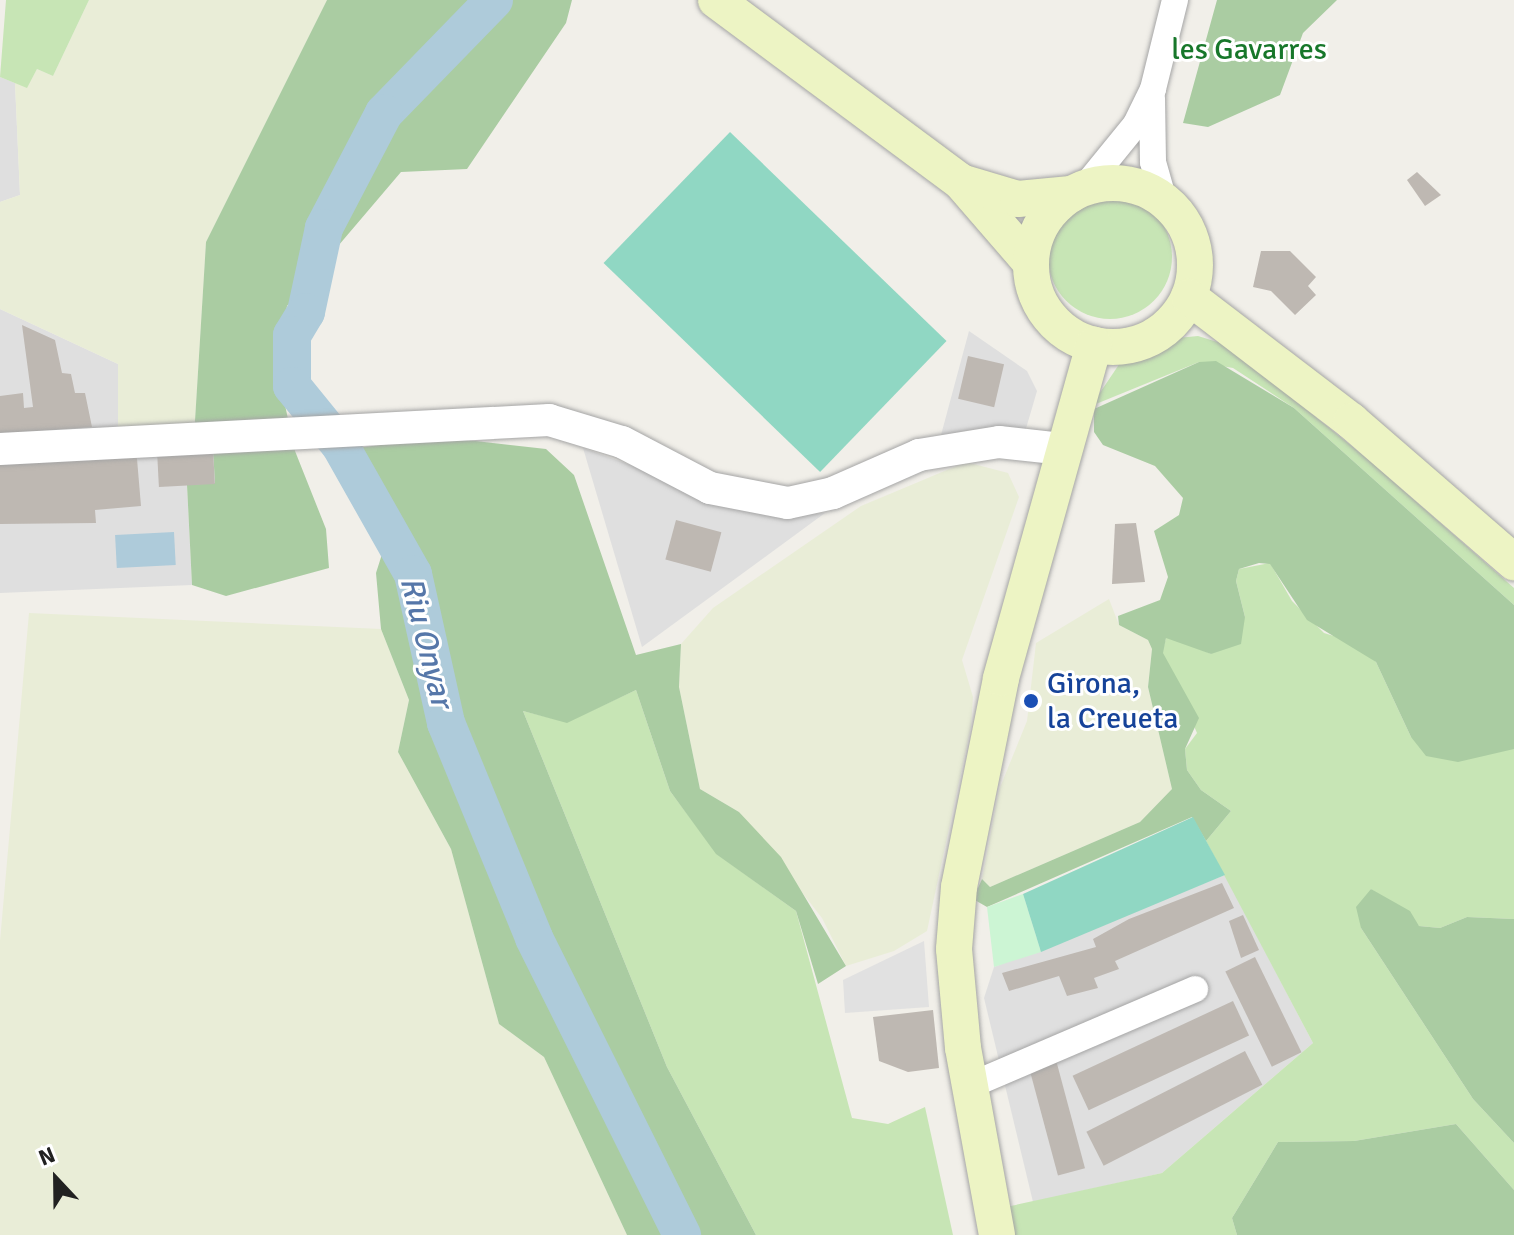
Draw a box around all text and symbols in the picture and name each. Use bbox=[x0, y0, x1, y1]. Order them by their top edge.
park label: les Gavarres bbox=[1171, 32, 1327, 68]
water label: Riu Onyar bbox=[391, 573, 461, 711]
place label: Girona, la Creueta bbox=[1047, 666, 1178, 736]
marker: Girona, la Creueta bbox=[1022, 692, 1040, 710]
north arrow bbox=[16, 1139, 96, 1219]
text: N bbox=[35, 1141, 59, 1172]

